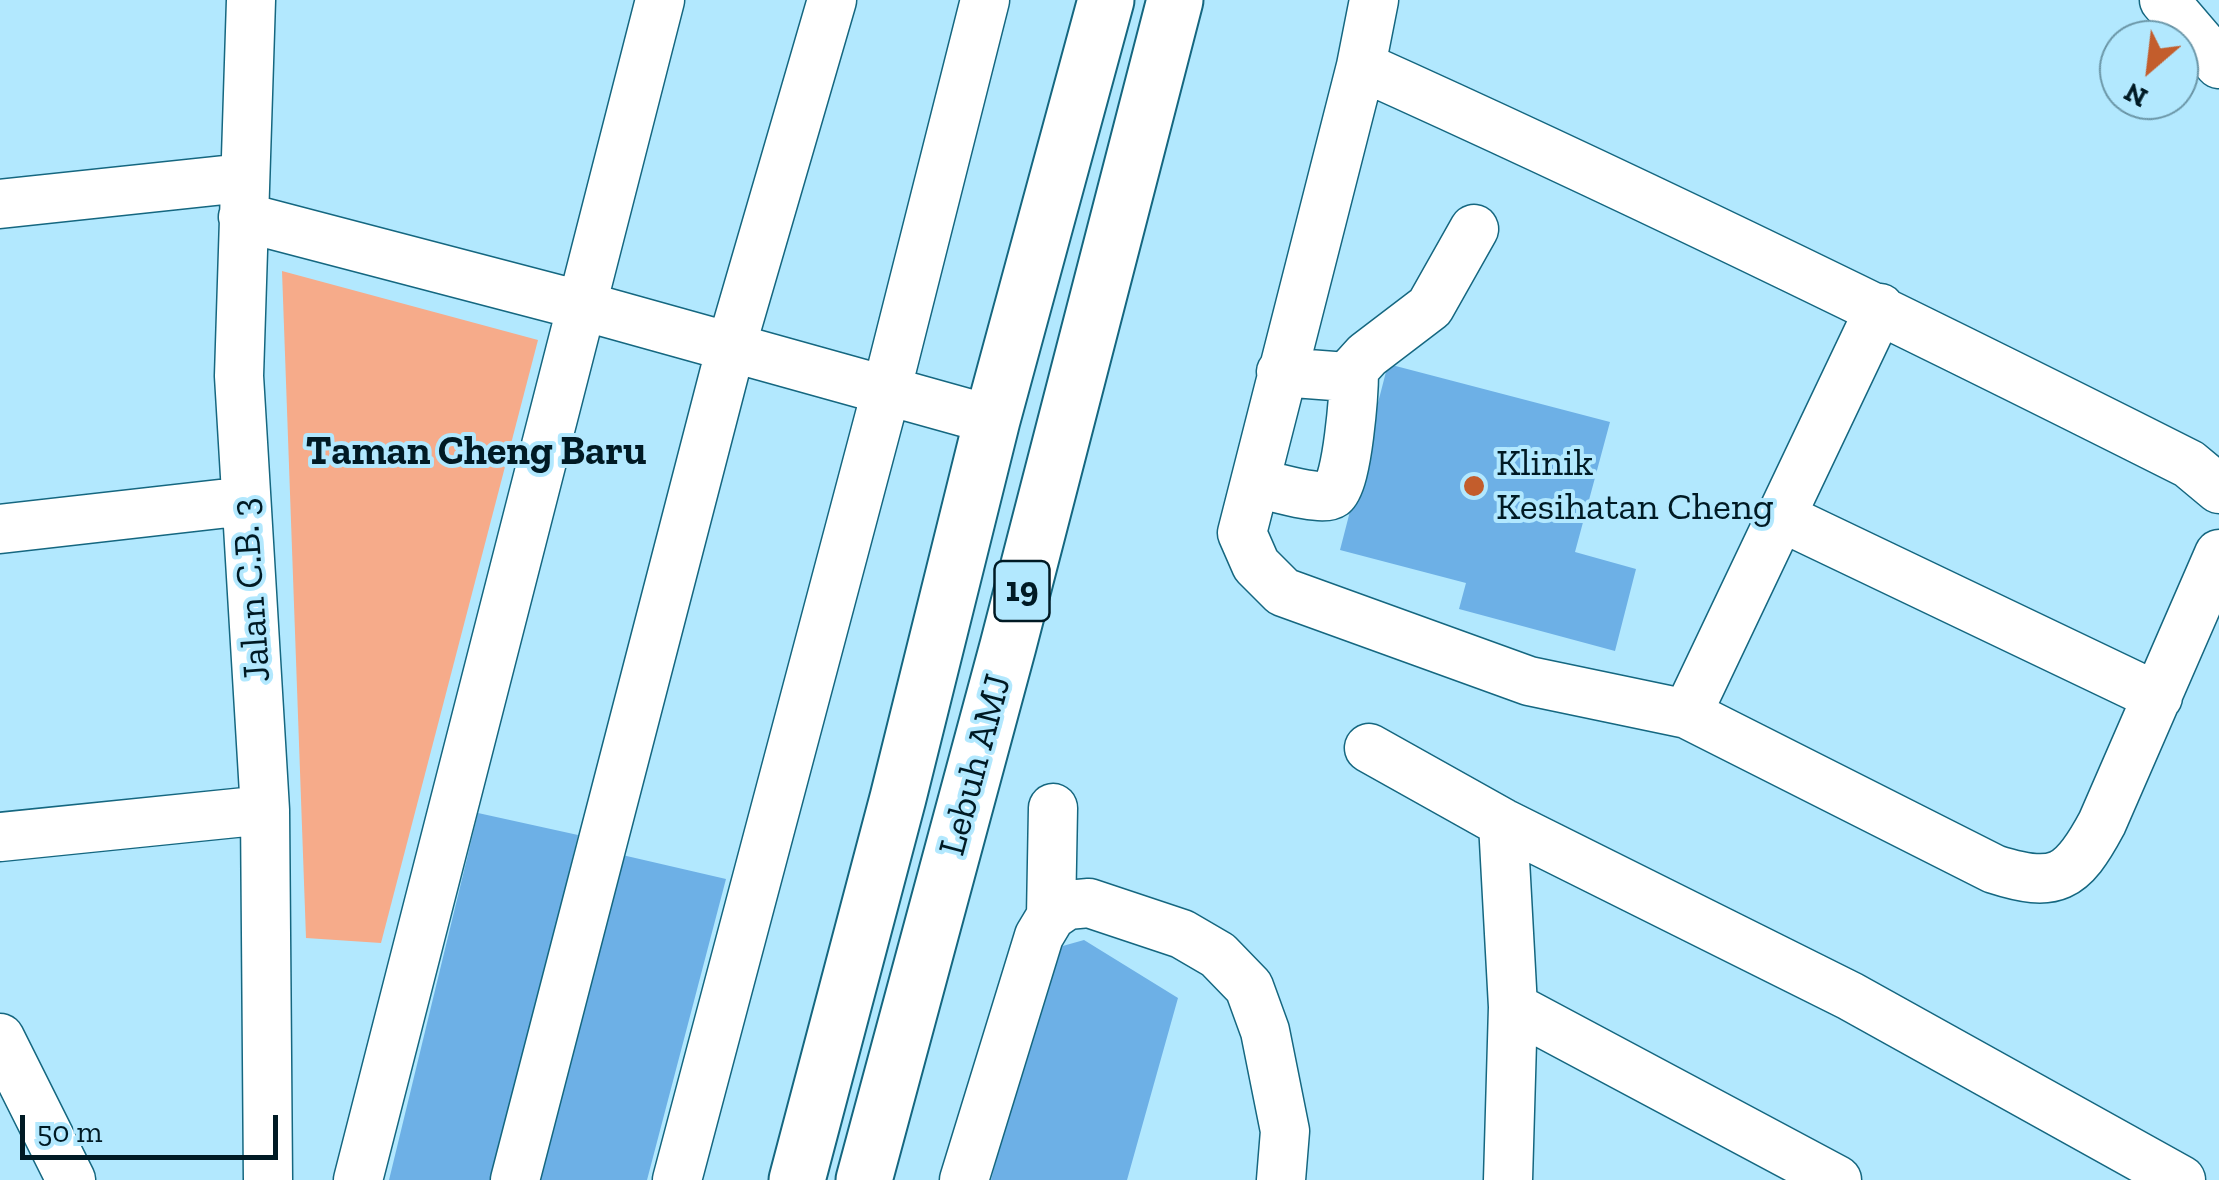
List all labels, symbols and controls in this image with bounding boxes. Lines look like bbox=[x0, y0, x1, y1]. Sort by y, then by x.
north arrow bbox=[2099, 20, 2199, 120]
text: N bbox=[2118, 76, 2153, 115]
district label: Taman Cheng Baru bbox=[306, 429, 646, 477]
place label: Klinik Kesihatan Cheng bbox=[1496, 441, 1774, 530]
marker: Klinik Kesihatan Cheng bbox=[1461, 473, 1487, 499]
street label: Jalan C.B. 3 bbox=[223, 497, 281, 683]
road number: 19 bbox=[994, 561, 1050, 621]
street label: Lebuh AMJ bbox=[930, 669, 1022, 861]
scale bar bbox=[25, 1095, 282, 1157]
text: 50 m bbox=[37, 1114, 102, 1150]

